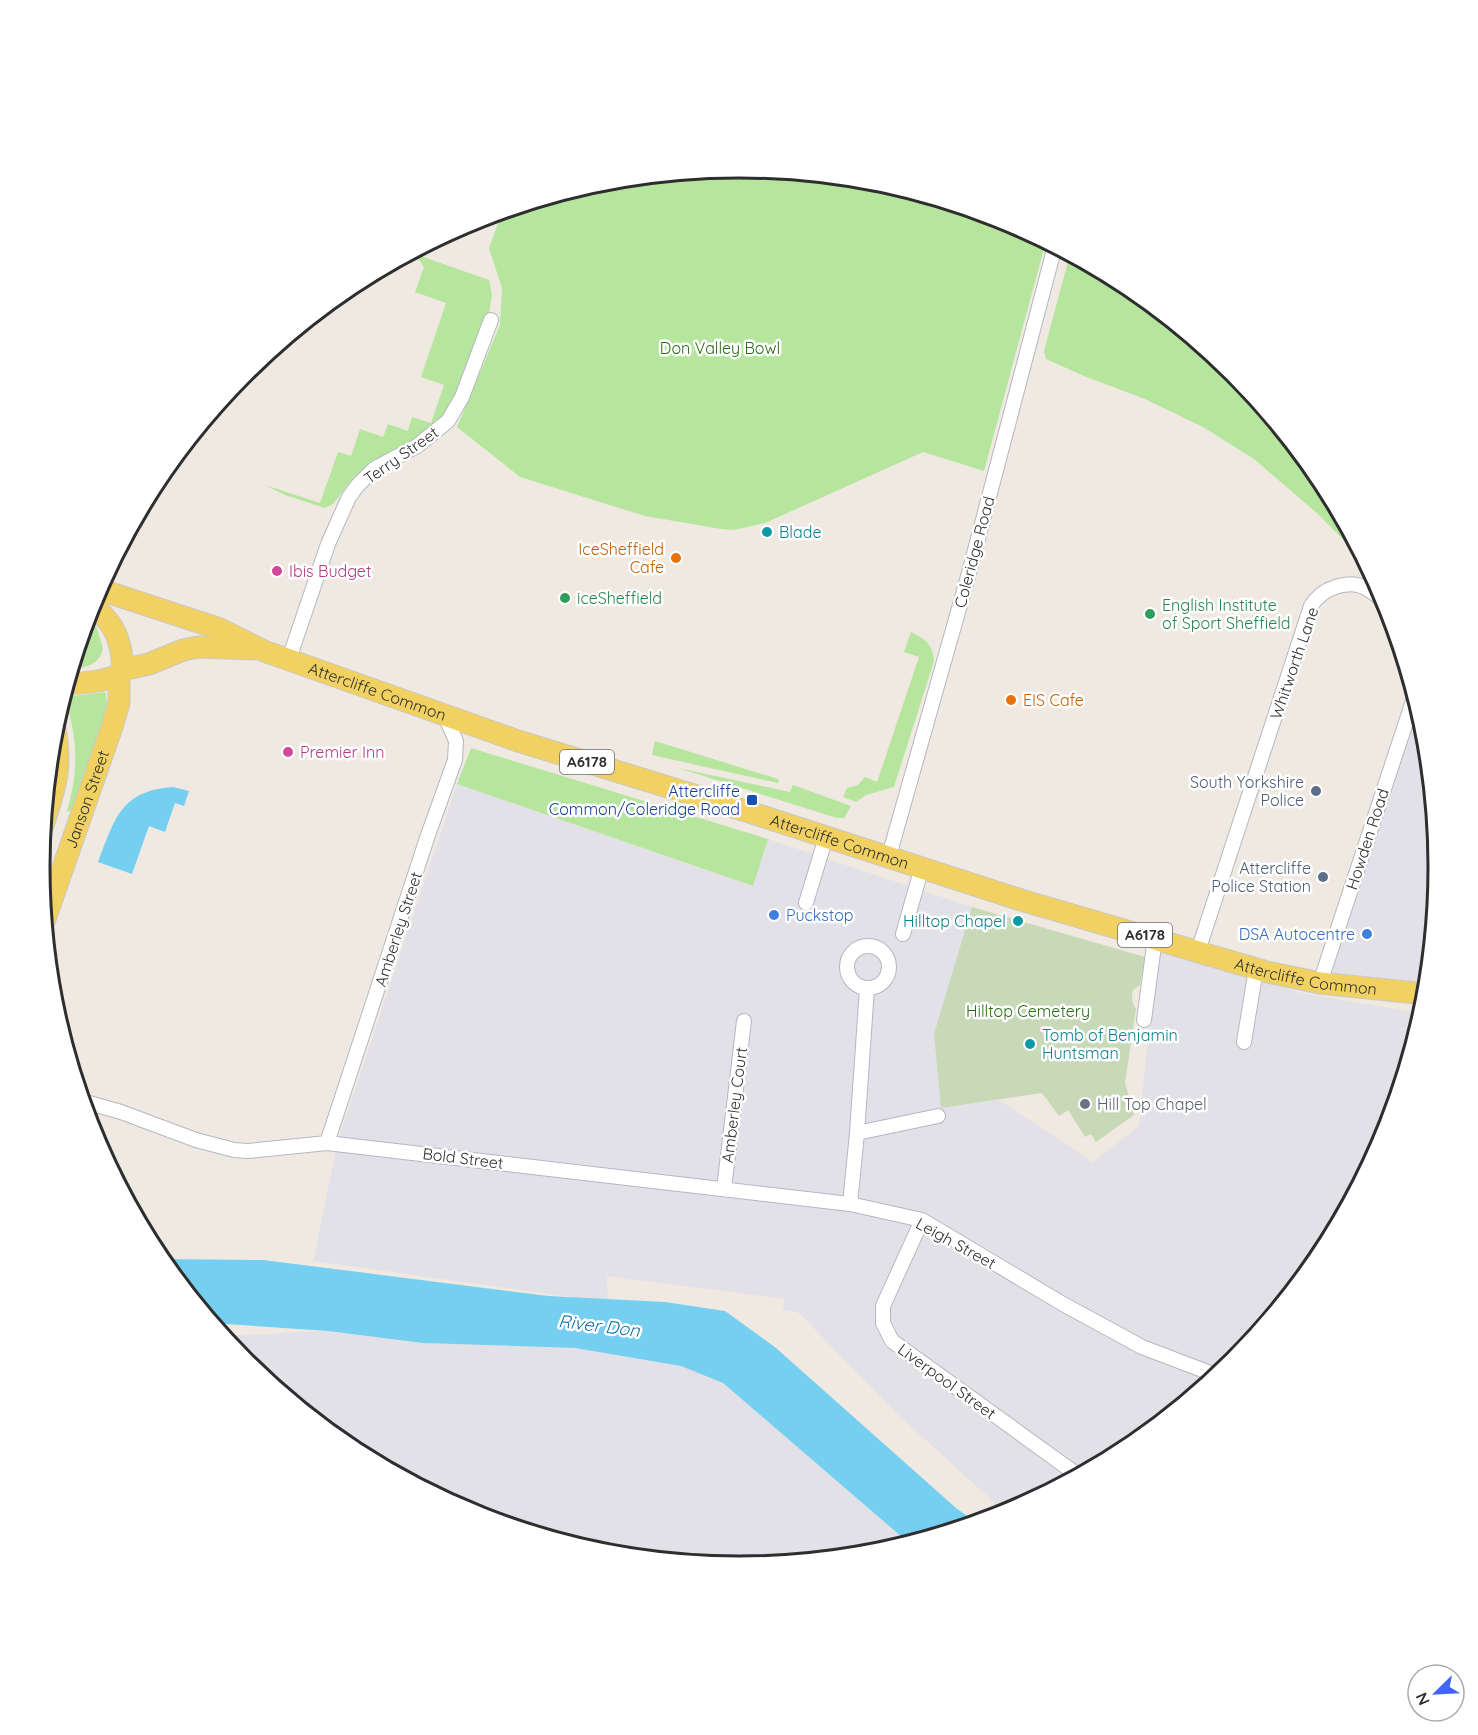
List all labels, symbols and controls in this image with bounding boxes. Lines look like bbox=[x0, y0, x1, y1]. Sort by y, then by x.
park label: Don Valley Bowl bbox=[660, 338, 780, 358]
street label: Terry Street bbox=[360, 422, 442, 488]
street label: Coleridge Road bbox=[949, 494, 999, 610]
place label: Blade bbox=[779, 522, 821, 542]
marker: Blade bbox=[760, 525, 774, 539]
place label: IceSheffield Cafe bbox=[578, 539, 664, 577]
marker: IceSheffield Cafe bbox=[669, 551, 683, 565]
place label: Ibis Budget bbox=[289, 561, 371, 581]
marker: Ibis Budget bbox=[270, 564, 284, 578]
place label: iceSheffield bbox=[577, 588, 662, 608]
marker: iceSheffield bbox=[558, 591, 572, 605]
place label: English Institute of Sport Sheffield bbox=[1162, 595, 1290, 633]
street label: Whitworth Lane bbox=[1265, 604, 1323, 722]
marker: English Institute of Sport Sheffield bbox=[1143, 607, 1157, 621]
street label: Attercliffe Common bbox=[306, 658, 449, 725]
place label: EIS Cafe bbox=[1023, 690, 1084, 710]
marker: EIS Cafe bbox=[1004, 693, 1018, 707]
place label: Premier Inn bbox=[300, 742, 384, 762]
marker: Premier Inn bbox=[281, 745, 295, 759]
street label: Janson Street bbox=[60, 747, 113, 851]
road number: A6178 bbox=[560, 750, 614, 774]
place label: South Yorkshire Police bbox=[1190, 772, 1304, 810]
place label: Attercliffe Common/Coleridge Road bbox=[549, 781, 740, 819]
marker: South Yorkshire Police bbox=[1309, 784, 1323, 798]
street label: Howden Road bbox=[1341, 786, 1393, 892]
marker: Attercliffe Common/Coleridge Road bbox=[745, 793, 759, 807]
street label: Attercliffe Common bbox=[768, 810, 911, 873]
place label: Attercliffe Police Station bbox=[1211, 858, 1311, 896]
street label: Amberley Street bbox=[370, 869, 426, 989]
marker: Attercliffe Police Station bbox=[1316, 870, 1330, 884]
place label: Puckstop bbox=[786, 905, 854, 925]
marker: Puckstop bbox=[767, 908, 781, 922]
place label: Hilltop Chapel bbox=[903, 911, 1006, 931]
marker: Hilltop Chapel bbox=[1011, 914, 1025, 928]
road number: A6178 bbox=[1118, 923, 1172, 947]
place label: DSA Autocentre bbox=[1239, 924, 1355, 944]
marker: DSA Autocentre bbox=[1360, 927, 1374, 941]
street label: Attercliffe Common bbox=[1232, 953, 1378, 999]
park label: Hilltop Cemetery bbox=[966, 1001, 1090, 1021]
place label: Tomb of Benjamin Huntsman bbox=[1042, 1025, 1178, 1063]
marker: Tomb of Benjamin Huntsman bbox=[1023, 1037, 1037, 1051]
street label: Amberley Court bbox=[717, 1046, 751, 1164]
place label: Hill Top Chapel bbox=[1097, 1094, 1207, 1114]
marker: Hill Top Chapel bbox=[1078, 1097, 1092, 1111]
street label: Bold Street bbox=[421, 1143, 505, 1173]
street label: Leigh Street bbox=[913, 1213, 999, 1273]
water label: River Don bbox=[557, 1309, 642, 1342]
street label: Liverpool Street bbox=[894, 1339, 1000, 1423]
north arrow bbox=[1406, 1663, 1466, 1723]
text: N bbox=[1411, 1690, 1434, 1709]

